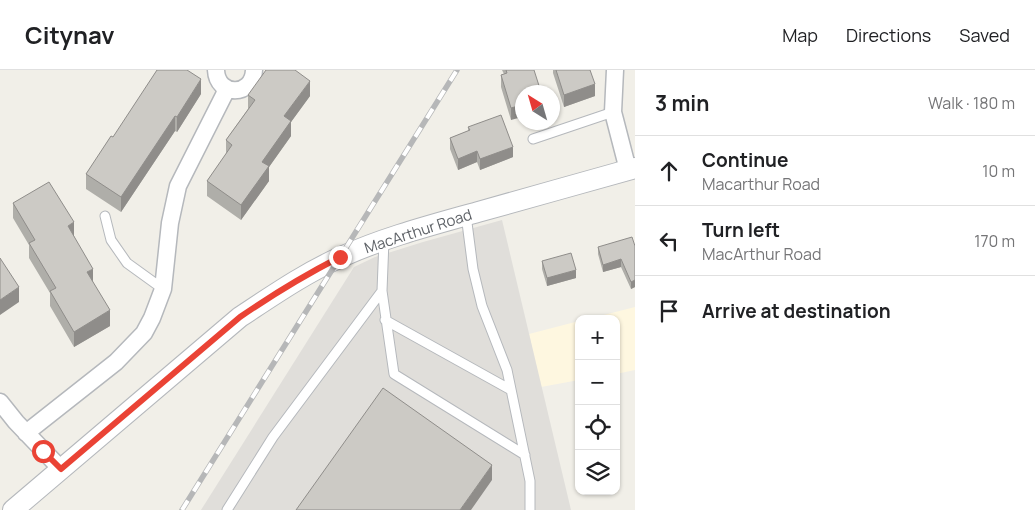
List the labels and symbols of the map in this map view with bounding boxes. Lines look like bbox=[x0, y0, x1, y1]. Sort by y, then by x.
north arrow bbox=[515, 85, 560, 130]
street label: MacArthur Road bbox=[362, 204, 474, 258]
route end bbox=[329, 246, 352, 269]
route start bbox=[32, 440, 55, 463]

